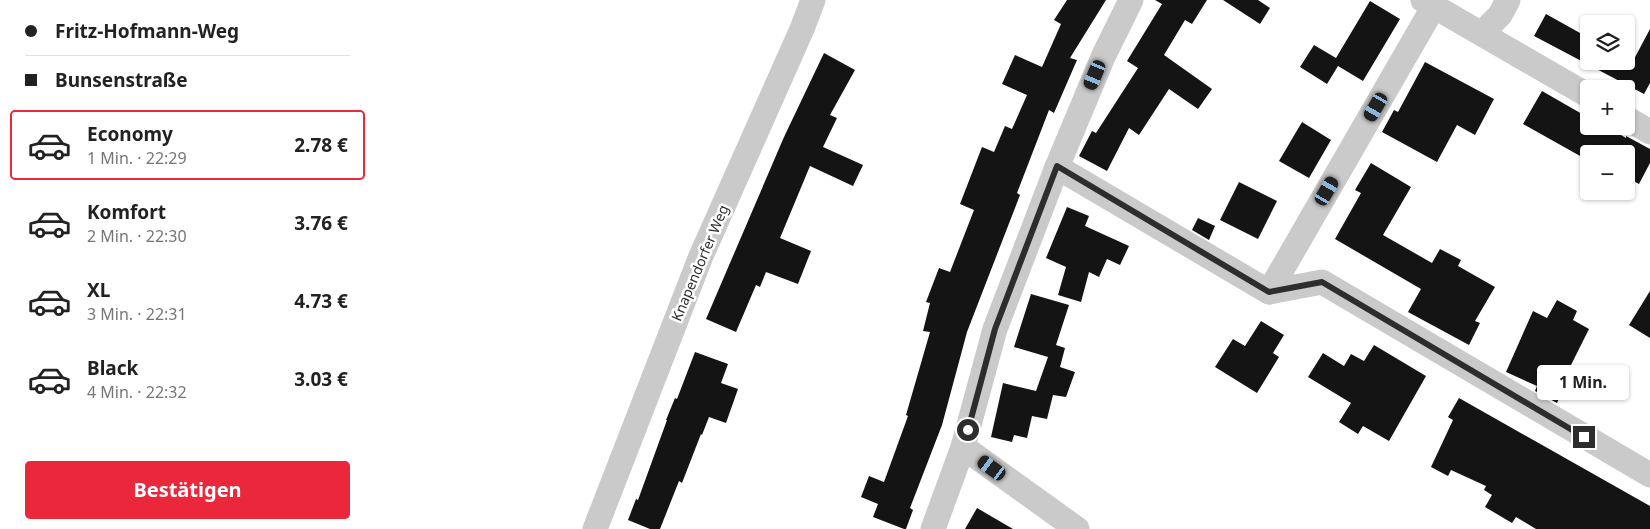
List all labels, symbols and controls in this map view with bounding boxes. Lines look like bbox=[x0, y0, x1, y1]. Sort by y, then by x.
map controls bbox=[1580, 15, 1635, 200]
button: layers bbox=[1580, 15, 1635, 70]
text: Fritz-Hofmann-Weg bbox=[55, 18, 239, 44]
car bbox=[1082, 58, 1107, 92]
text: Bunsenstraße bbox=[55, 67, 188, 93]
button: + bbox=[1580, 80, 1635, 135]
car bbox=[1362, 90, 1389, 124]
text: Economy bbox=[87, 121, 173, 147]
icon: car bbox=[27, 123, 72, 168]
text: 2.78 € bbox=[294, 132, 348, 158]
button: − bbox=[1580, 145, 1635, 200]
text: 1 Min. · 22:29 bbox=[87, 147, 187, 169]
car bbox=[1313, 174, 1340, 208]
text: Komfort bbox=[87, 199, 166, 225]
icon: car bbox=[27, 201, 72, 246]
street label: Knapendorfer Weg bbox=[666, 202, 733, 324]
text: 3.76 € bbox=[294, 210, 348, 236]
text: 2 Min. · 22:30 bbox=[87, 225, 187, 247]
text: XL bbox=[87, 277, 110, 303]
icon: car bbox=[27, 279, 72, 324]
text: 4.73 € bbox=[294, 288, 348, 314]
text: 3 Min. · 22:31 bbox=[87, 303, 187, 325]
text: Black bbox=[87, 355, 138, 381]
icon: car bbox=[27, 357, 72, 402]
callout: 1 Min. bbox=[1538, 364, 1630, 400]
text: 3.03 € bbox=[294, 366, 348, 392]
text: 1 Min. bbox=[1559, 371, 1607, 393]
text: 4 Min. · 22:32 bbox=[87, 381, 187, 403]
route start bbox=[957, 419, 979, 441]
route end bbox=[1573, 426, 1595, 448]
car bbox=[975, 453, 1008, 483]
button: Bestätigen bbox=[25, 461, 350, 519]

